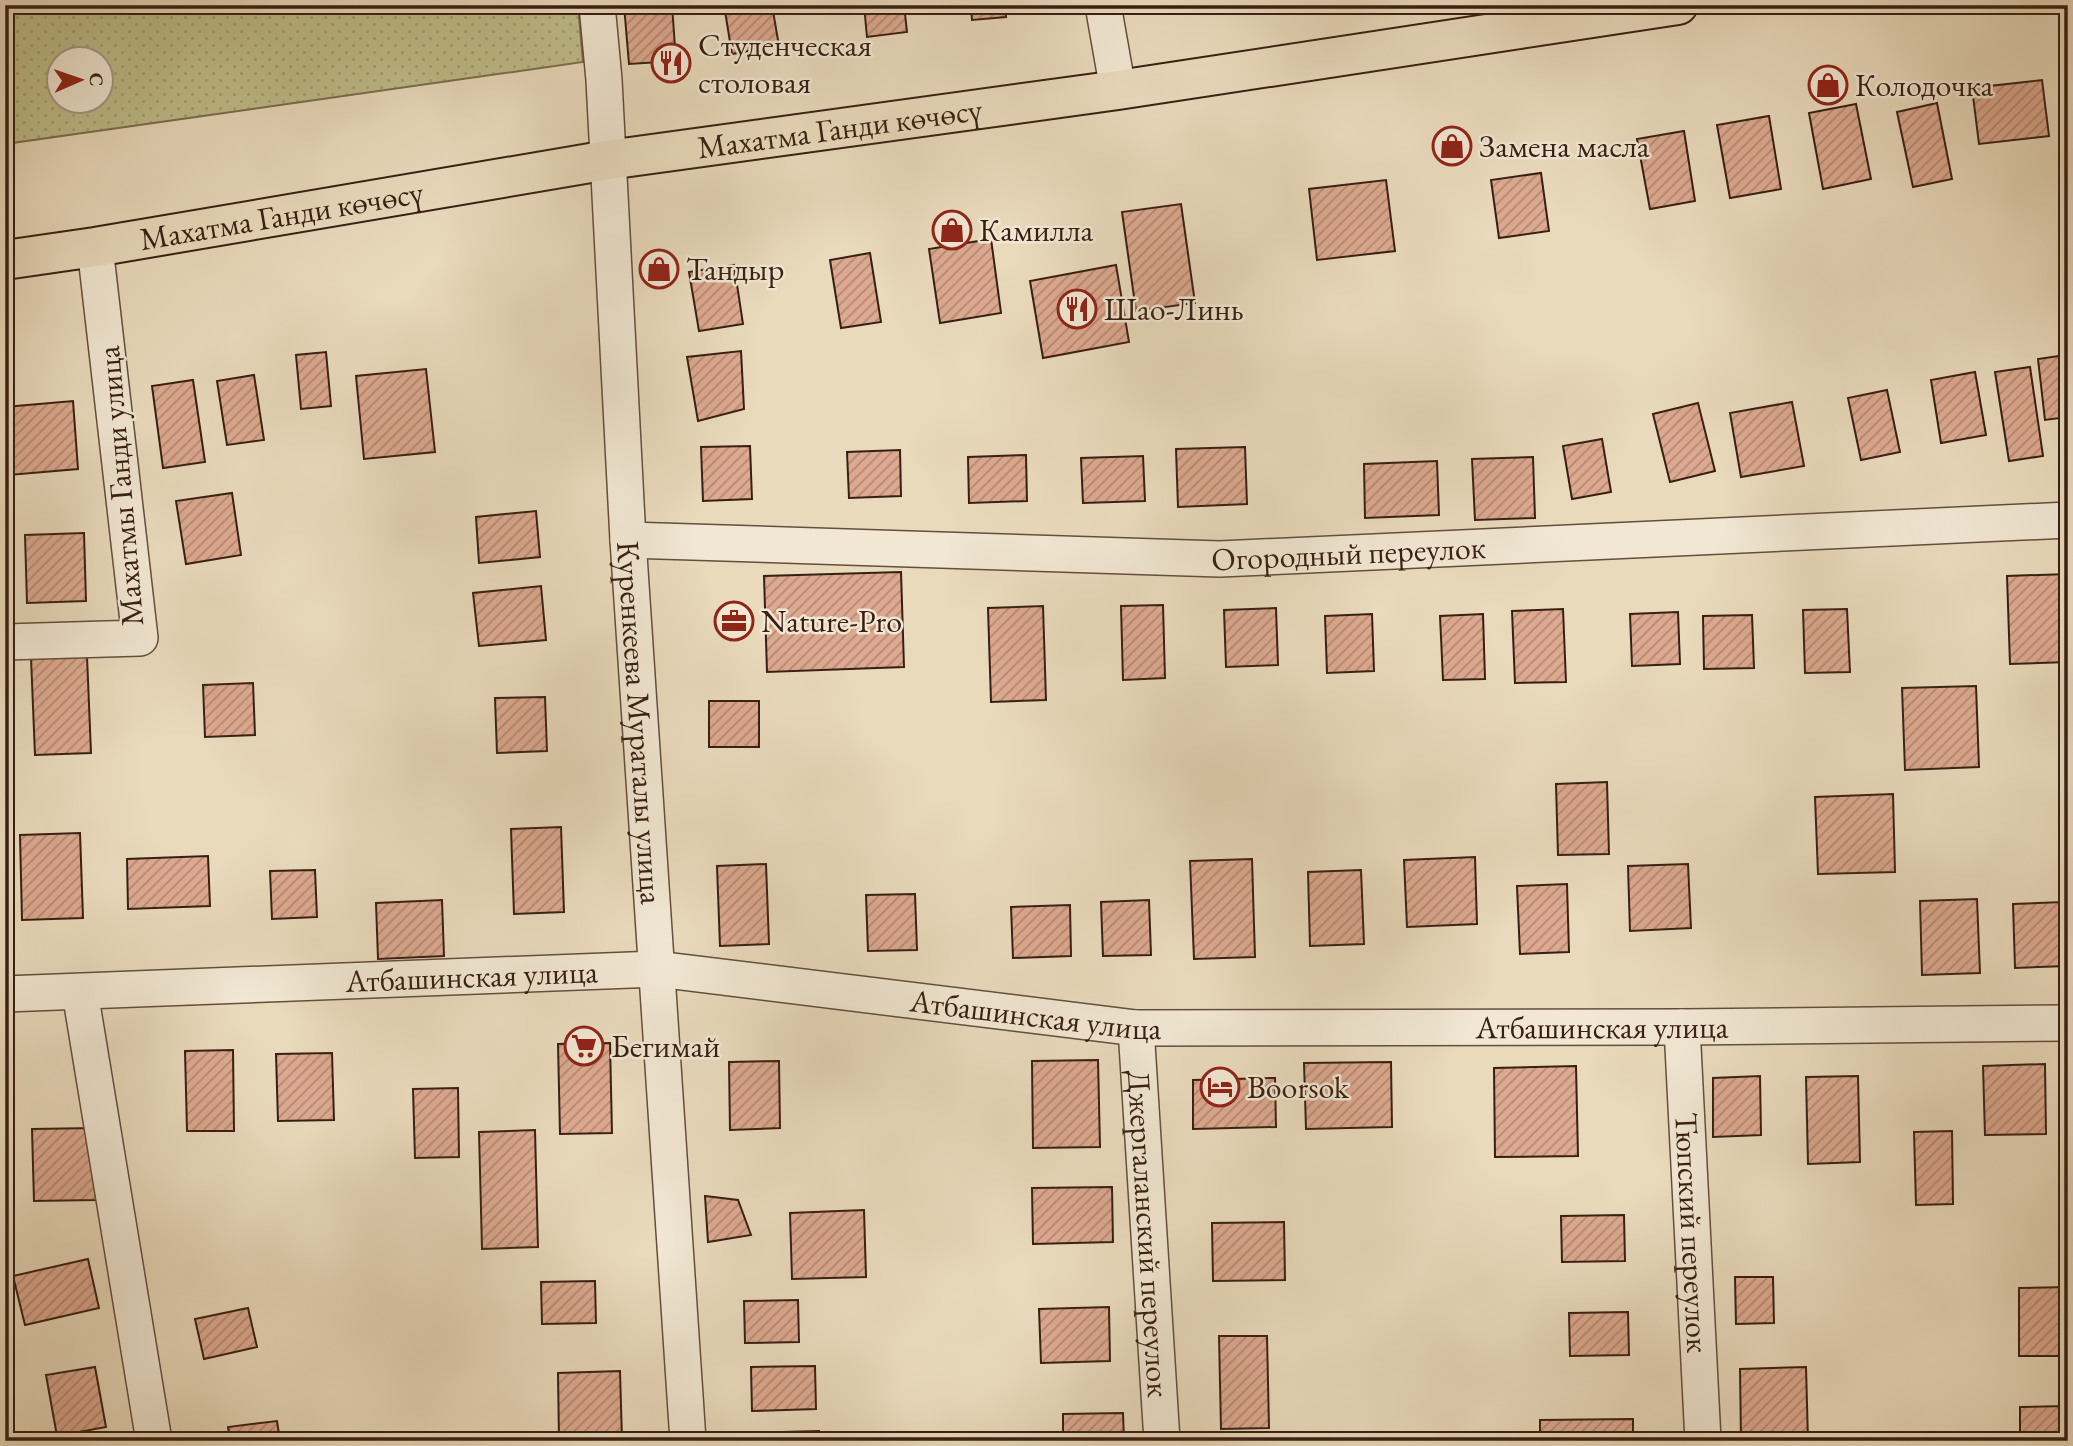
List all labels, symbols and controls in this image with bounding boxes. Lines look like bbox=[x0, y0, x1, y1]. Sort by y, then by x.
place label: Студенческая столовая bbox=[698, 24, 872, 103]
restaurant icon: Студенческая столовая bbox=[650, 42, 692, 84]
north arrow bbox=[46, 46, 116, 116]
shop icon: Колодочка bbox=[1807, 64, 1849, 106]
place label: Колодочка bbox=[1855, 64, 1994, 106]
text: С bbox=[84, 72, 109, 87]
street label: Махатма Ганди көчөсү bbox=[695, 88, 985, 169]
shop icon: Замена масла bbox=[1431, 125, 1473, 167]
place label: Замена масла bbox=[1479, 125, 1650, 167]
street label: Махатма Ганди көчөсү bbox=[136, 171, 427, 260]
shop icon: Камилла bbox=[931, 209, 973, 251]
place label: Камилла bbox=[979, 209, 1094, 251]
shop icon: Тандыр bbox=[638, 248, 680, 290]
place label: Тандыр bbox=[686, 248, 784, 290]
restaurant icon: Шао-Линь bbox=[1056, 288, 1098, 330]
place label: Шао-Линь bbox=[1104, 288, 1244, 330]
street label: Махатмы Ганди улица bbox=[87, 344, 153, 628]
street label: Огородный переулок bbox=[1210, 526, 1487, 580]
street label: Куренкеева Мураталы улица bbox=[607, 540, 673, 906]
office icon: Nature-Pro bbox=[713, 600, 755, 642]
place label: Nature-Pro bbox=[761, 600, 902, 642]
street label: Атбашинская улица bbox=[344, 950, 599, 1002]
street label: Атбашинская улица bbox=[907, 979, 1162, 1049]
street label: Атбашинская улица bbox=[1474, 1006, 1729, 1048]
supermarket icon: Бегимай bbox=[563, 1025, 605, 1067]
place label: Бегимай bbox=[611, 1025, 720, 1067]
hotel icon: Boorsok bbox=[1199, 1066, 1241, 1108]
place label: Boorsok bbox=[1247, 1066, 1350, 1108]
street label: Джергаланский переулок bbox=[1118, 1069, 1180, 1399]
street label: Тюпский переулок bbox=[1665, 1111, 1720, 1354]

